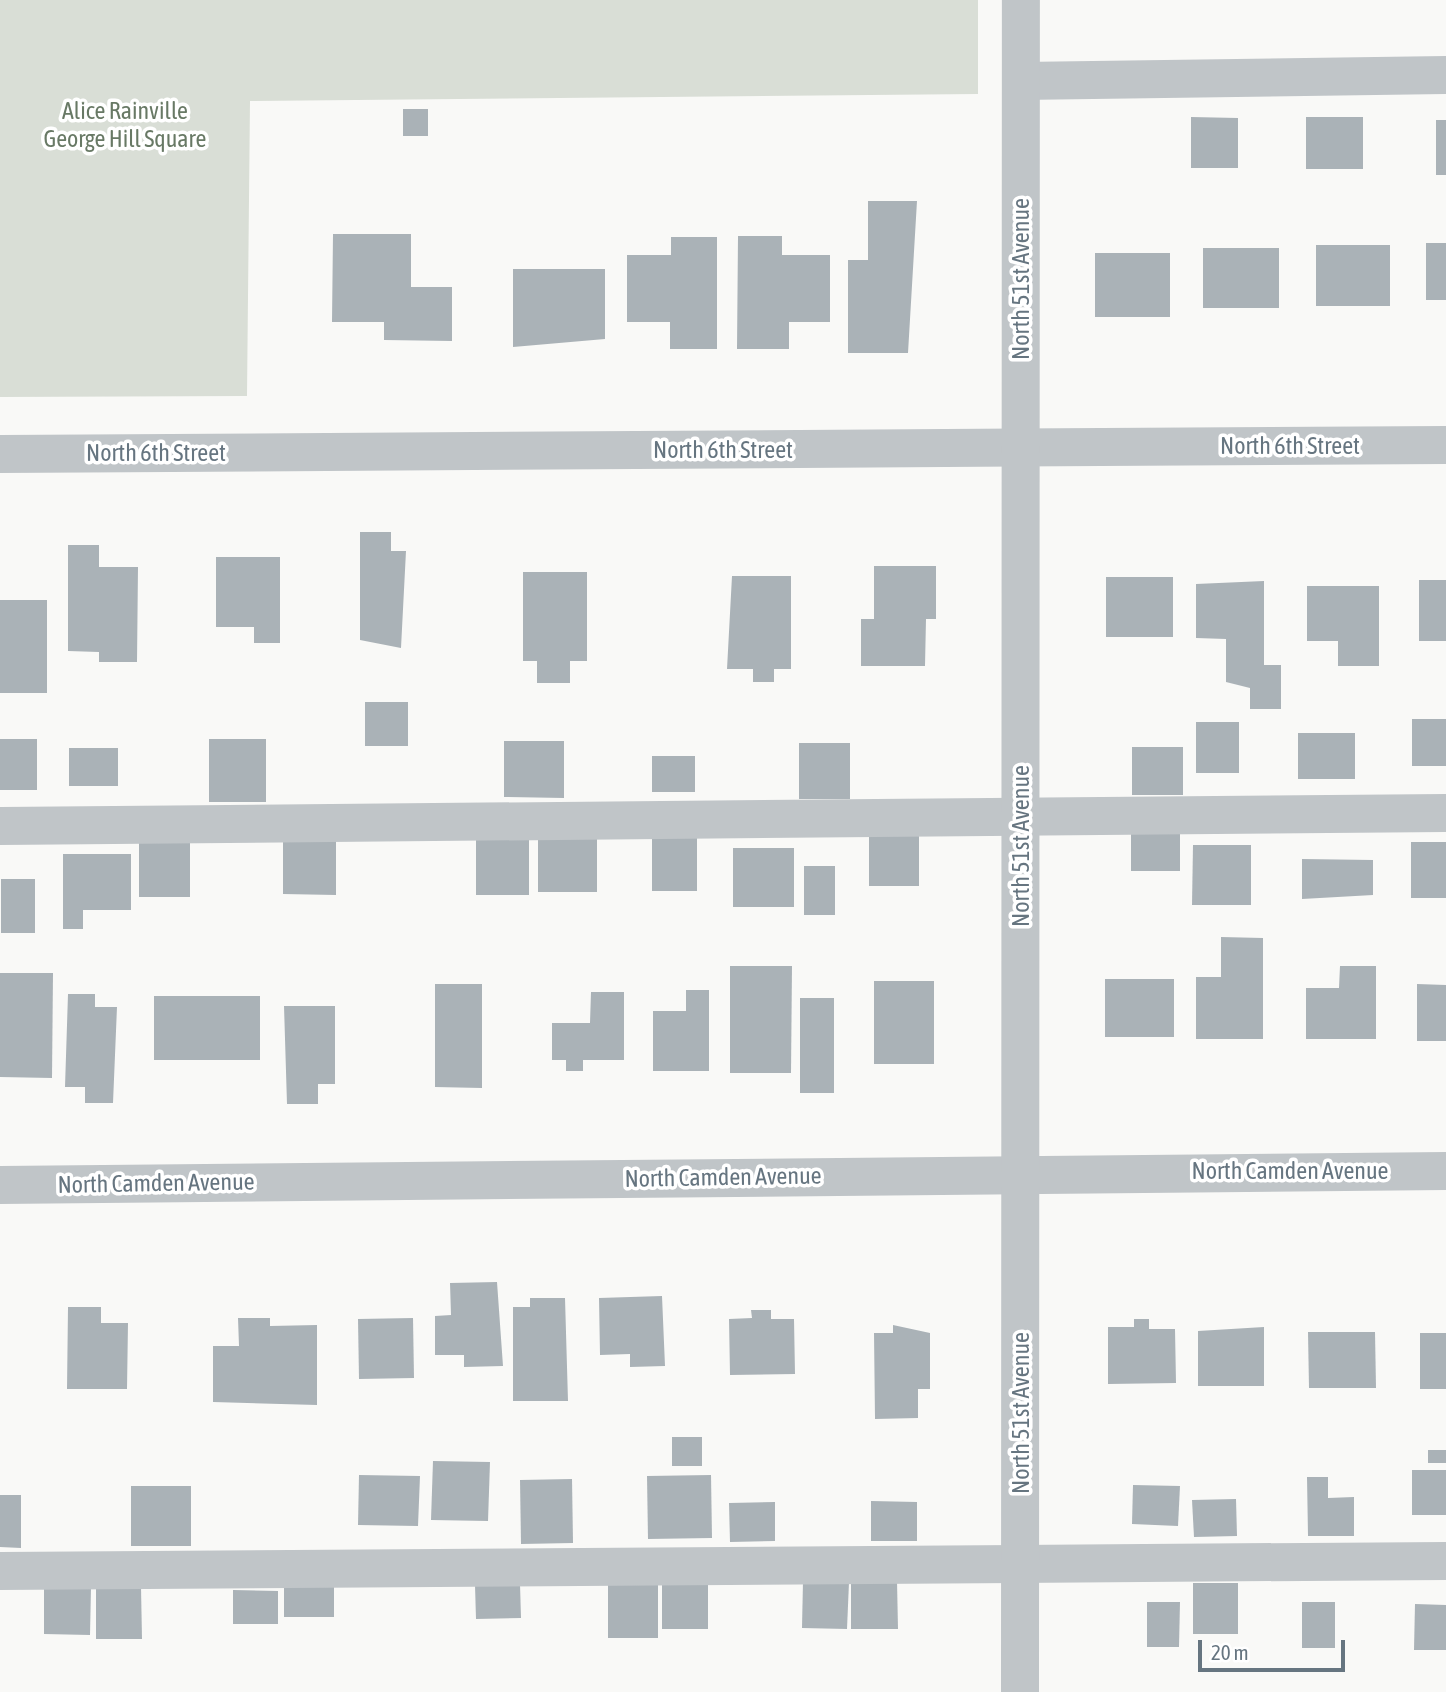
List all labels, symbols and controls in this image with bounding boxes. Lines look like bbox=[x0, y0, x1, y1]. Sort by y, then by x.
park label: Alice Rainville George Hill Square bbox=[44, 97, 206, 153]
street label: North 51st Avenue bbox=[1007, 198, 1035, 360]
street label: North 6th Street bbox=[1220, 432, 1360, 460]
street label: North 6th Street bbox=[653, 436, 793, 464]
street label: North 6th Street bbox=[86, 439, 226, 467]
street label: North 51st Avenue bbox=[1007, 765, 1035, 927]
street label: North Camden Avenue bbox=[1192, 1157, 1388, 1185]
street label: North Camden Avenue bbox=[624, 1161, 822, 1193]
street label: North Camden Avenue bbox=[57, 1167, 255, 1199]
street label: North 51st Avenue bbox=[1007, 1332, 1035, 1494]
scale bar bbox=[1201, 1626, 1348, 1670]
text: 20 m bbox=[1211, 1640, 1249, 1664]

